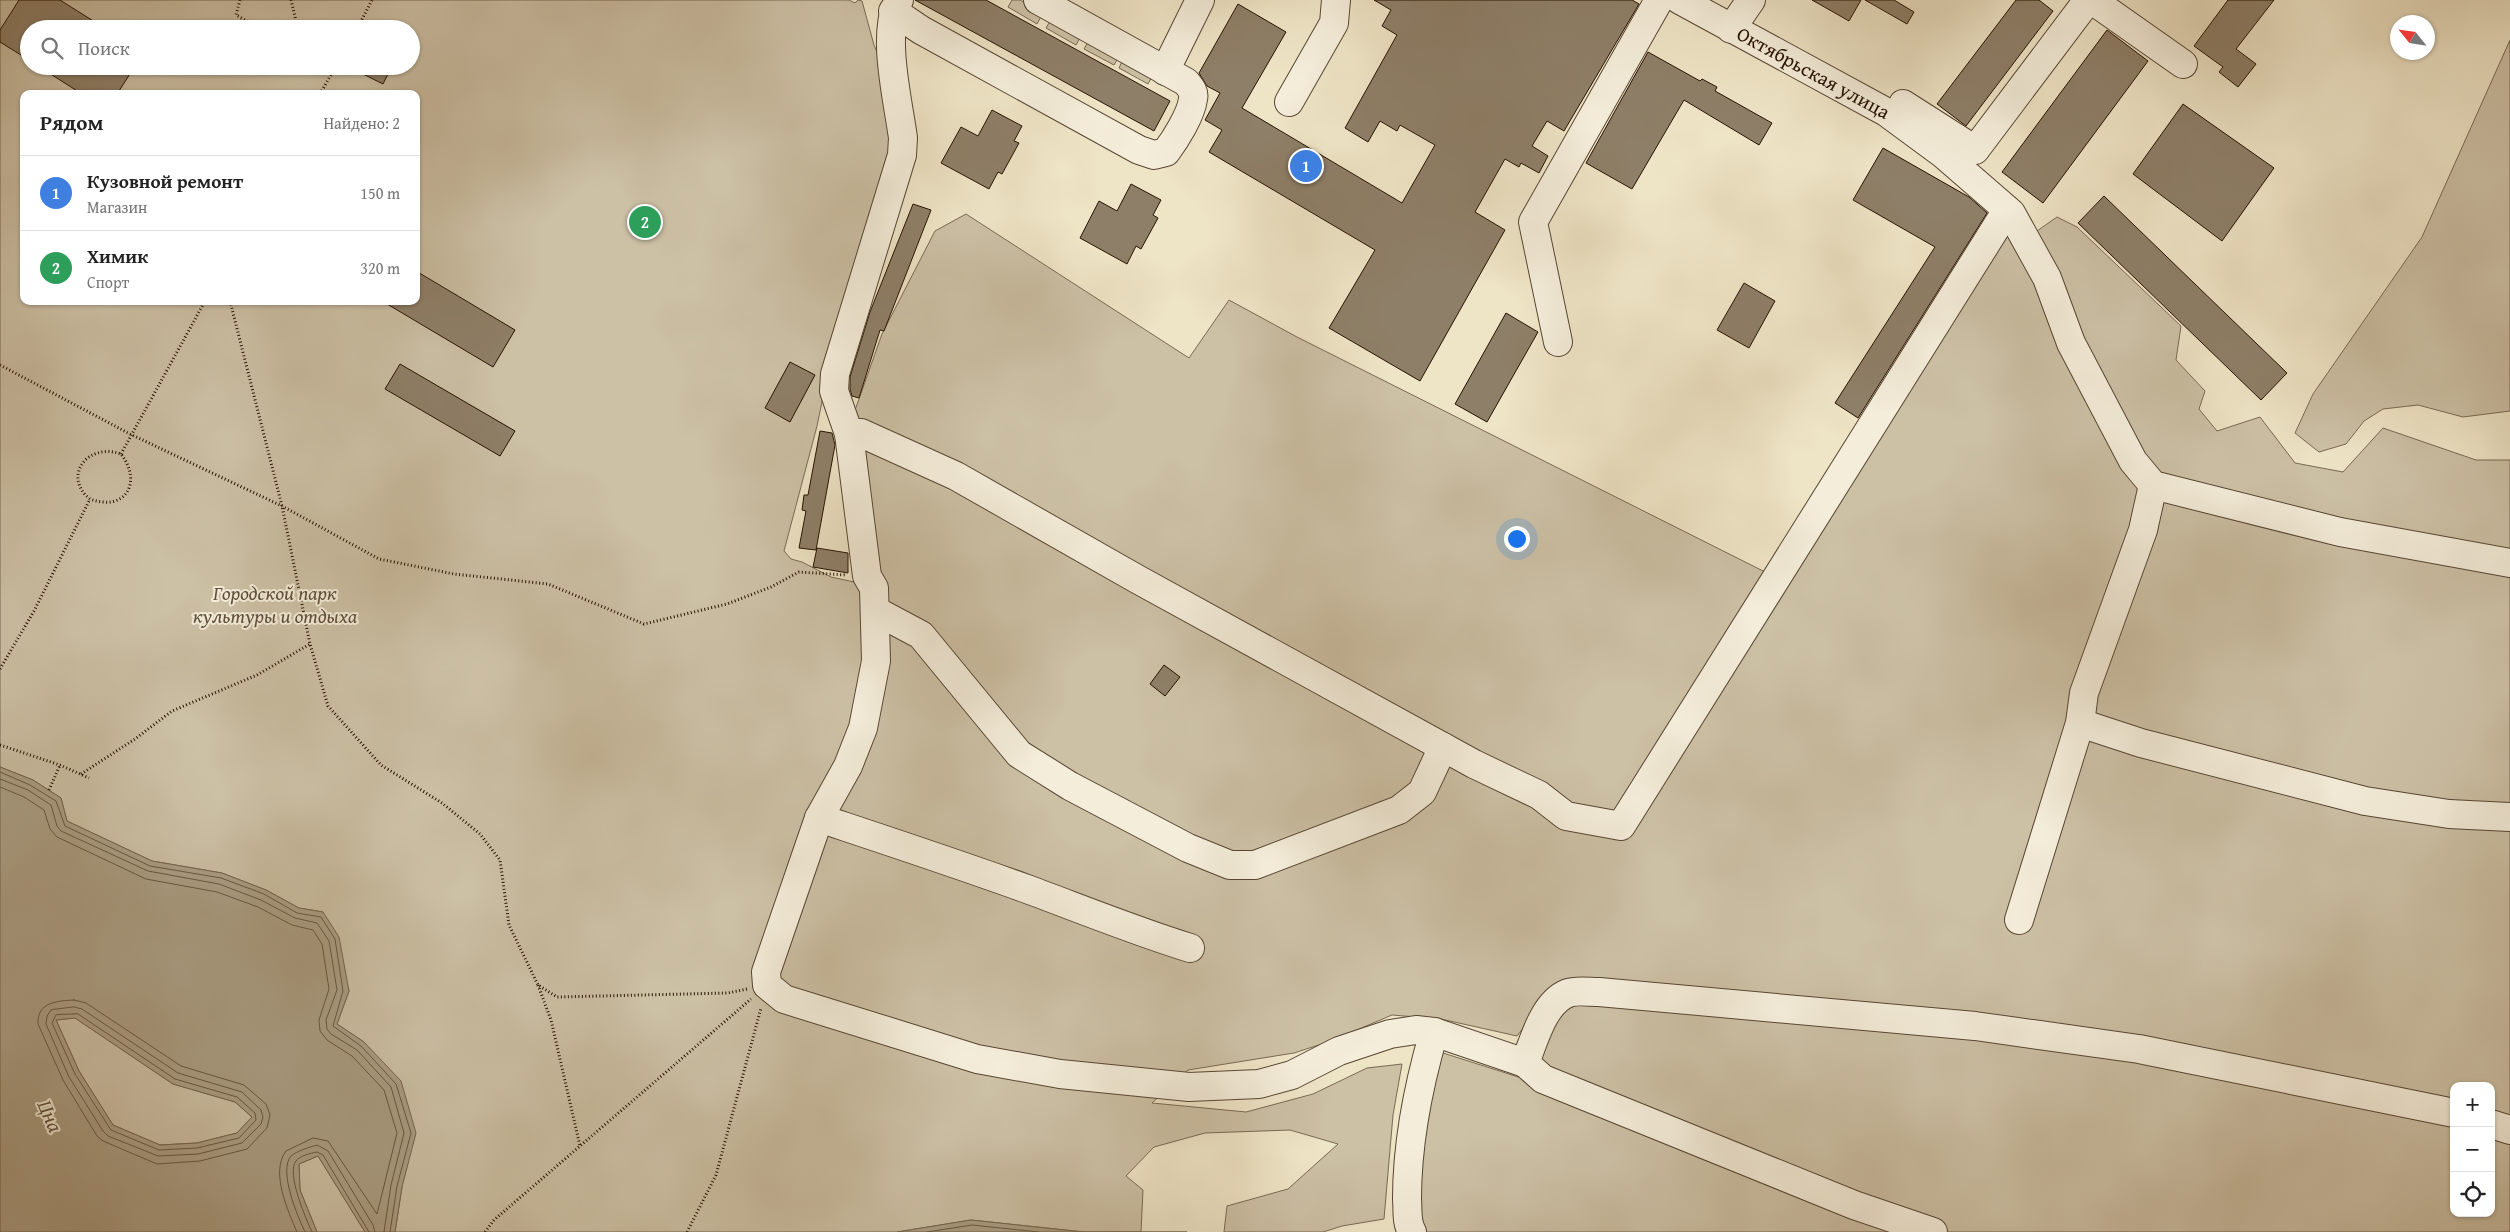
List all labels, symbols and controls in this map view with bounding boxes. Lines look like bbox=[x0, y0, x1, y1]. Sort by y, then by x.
north arrow bbox=[2390, 15, 2435, 60]
street label: Октябрьская улица bbox=[1732, 19, 1896, 126]
search box bbox=[20, 20, 420, 75]
icon: search bbox=[38, 34, 66, 62]
text: Поиск bbox=[78, 34, 130, 62]
text: Рядом bbox=[40, 107, 103, 138]
text: Найдено: 2 bbox=[323, 111, 400, 135]
pin: 1 bbox=[1290, 147, 1322, 185]
text: Кузовной ремонт bbox=[87, 167, 243, 195]
text: 1 bbox=[52, 181, 60, 205]
text: 150 m bbox=[360, 181, 400, 205]
text: Магазин bbox=[87, 195, 147, 219]
pin: 2 bbox=[629, 203, 661, 241]
text: Химик bbox=[87, 242, 148, 270]
text: 2 bbox=[52, 256, 60, 280]
text: 320 m bbox=[360, 256, 400, 280]
text: Спорт bbox=[87, 270, 129, 294]
your location bbox=[1504, 526, 1530, 552]
park label: Городской парк культуры и отдыха bbox=[193, 578, 358, 630]
map controls bbox=[2450, 1082, 2495, 1217]
button: + bbox=[2450, 1082, 2495, 1127]
water label: Цна bbox=[30, 1095, 71, 1137]
button: − bbox=[2450, 1127, 2495, 1172]
button: locate bbox=[2450, 1172, 2495, 1217]

